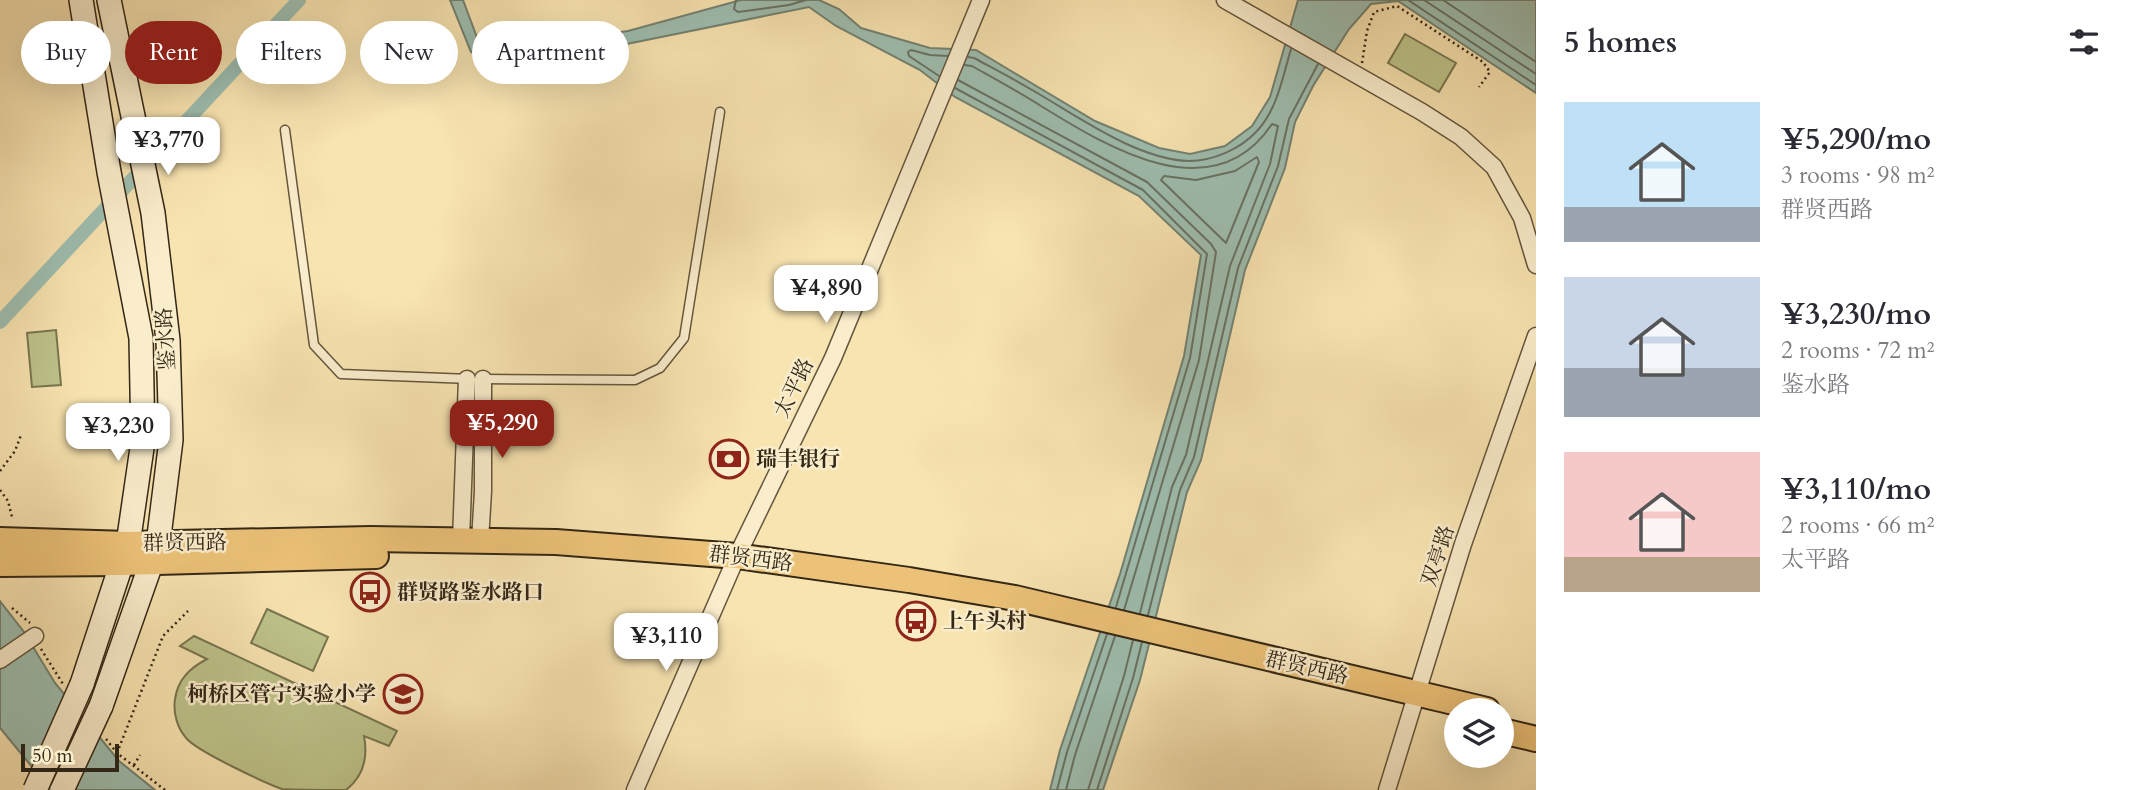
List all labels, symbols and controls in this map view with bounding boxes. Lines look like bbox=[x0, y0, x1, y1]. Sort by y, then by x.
chip: Buy bbox=[21, 21, 111, 84]
chip: Rent bbox=[125, 21, 222, 84]
chip: Filters bbox=[236, 21, 346, 84]
chip: New bbox=[360, 21, 458, 84]
chip: Apartment bbox=[472, 21, 629, 84]
text: 5 homes bbox=[1564, 22, 1677, 63]
icon: filters bbox=[2065, 23, 2103, 61]
pin: ¥3,770 bbox=[111, 118, 225, 177]
text: ¥5,290/mo bbox=[1781, 119, 1931, 160]
text: ¥3,770 bbox=[132, 124, 204, 155]
icon: home bbox=[1620, 130, 1704, 214]
text: 3 rooms · 98 m² bbox=[1781, 160, 1934, 191]
text: 群贤西路 bbox=[1781, 194, 1873, 225]
pin: ¥4,890 bbox=[769, 266, 883, 325]
text: ¥4,890 bbox=[790, 272, 862, 303]
text: ¥3,230/mo bbox=[1781, 294, 1931, 335]
icon: home bbox=[1620, 305, 1704, 389]
street label: 鉴水路 bbox=[149, 307, 183, 371]
text: 2 rooms · 72 m² bbox=[1781, 335, 1934, 366]
street label: 太平路 bbox=[767, 353, 821, 423]
text: 鉴水路 bbox=[1781, 369, 1850, 400]
pin: ¥5,290 bbox=[445, 400, 559, 460]
pin: ¥3,230 bbox=[61, 404, 175, 463]
text: ¥5,290 bbox=[466, 407, 538, 438]
text: ¥3,230 bbox=[82, 410, 154, 441]
bank icon: 瑞丰银行 bbox=[708, 438, 750, 480]
place label: 瑞丰银行 bbox=[756, 445, 840, 474]
text: ¥3,110/mo bbox=[1781, 469, 1931, 510]
icon: home bbox=[1620, 480, 1704, 564]
text: 2 rooms · 66 m² bbox=[1781, 510, 1934, 541]
street label: 双亭路 bbox=[1414, 522, 1462, 590]
street label: 群贤西路 bbox=[143, 528, 227, 558]
street label: 群贤西路 bbox=[708, 539, 794, 579]
text: 太平路 bbox=[1781, 544, 1850, 575]
bus stop icon: 群贤路鉴水路口 bbox=[349, 571, 391, 613]
place label: 群贤路鉴水路口 bbox=[397, 578, 544, 607]
bus stop icon: 上午头村 bbox=[895, 600, 937, 642]
place label: 上午头村 bbox=[943, 607, 1027, 636]
pin: ¥3,110 bbox=[609, 614, 723, 673]
text: ¥3,110 bbox=[630, 620, 702, 651]
street label: 群贤西路 bbox=[1263, 644, 1351, 692]
school or university icon: 柯桥区管宁实验小学 bbox=[382, 673, 424, 715]
place label: 柯桥区管宁实验小学 bbox=[187, 680, 376, 709]
map controls bbox=[1444, 698, 1514, 768]
button: layers bbox=[1444, 698, 1514, 768]
scale bar bbox=[21, 741, 119, 773]
text: 50 m bbox=[32, 743, 73, 769]

